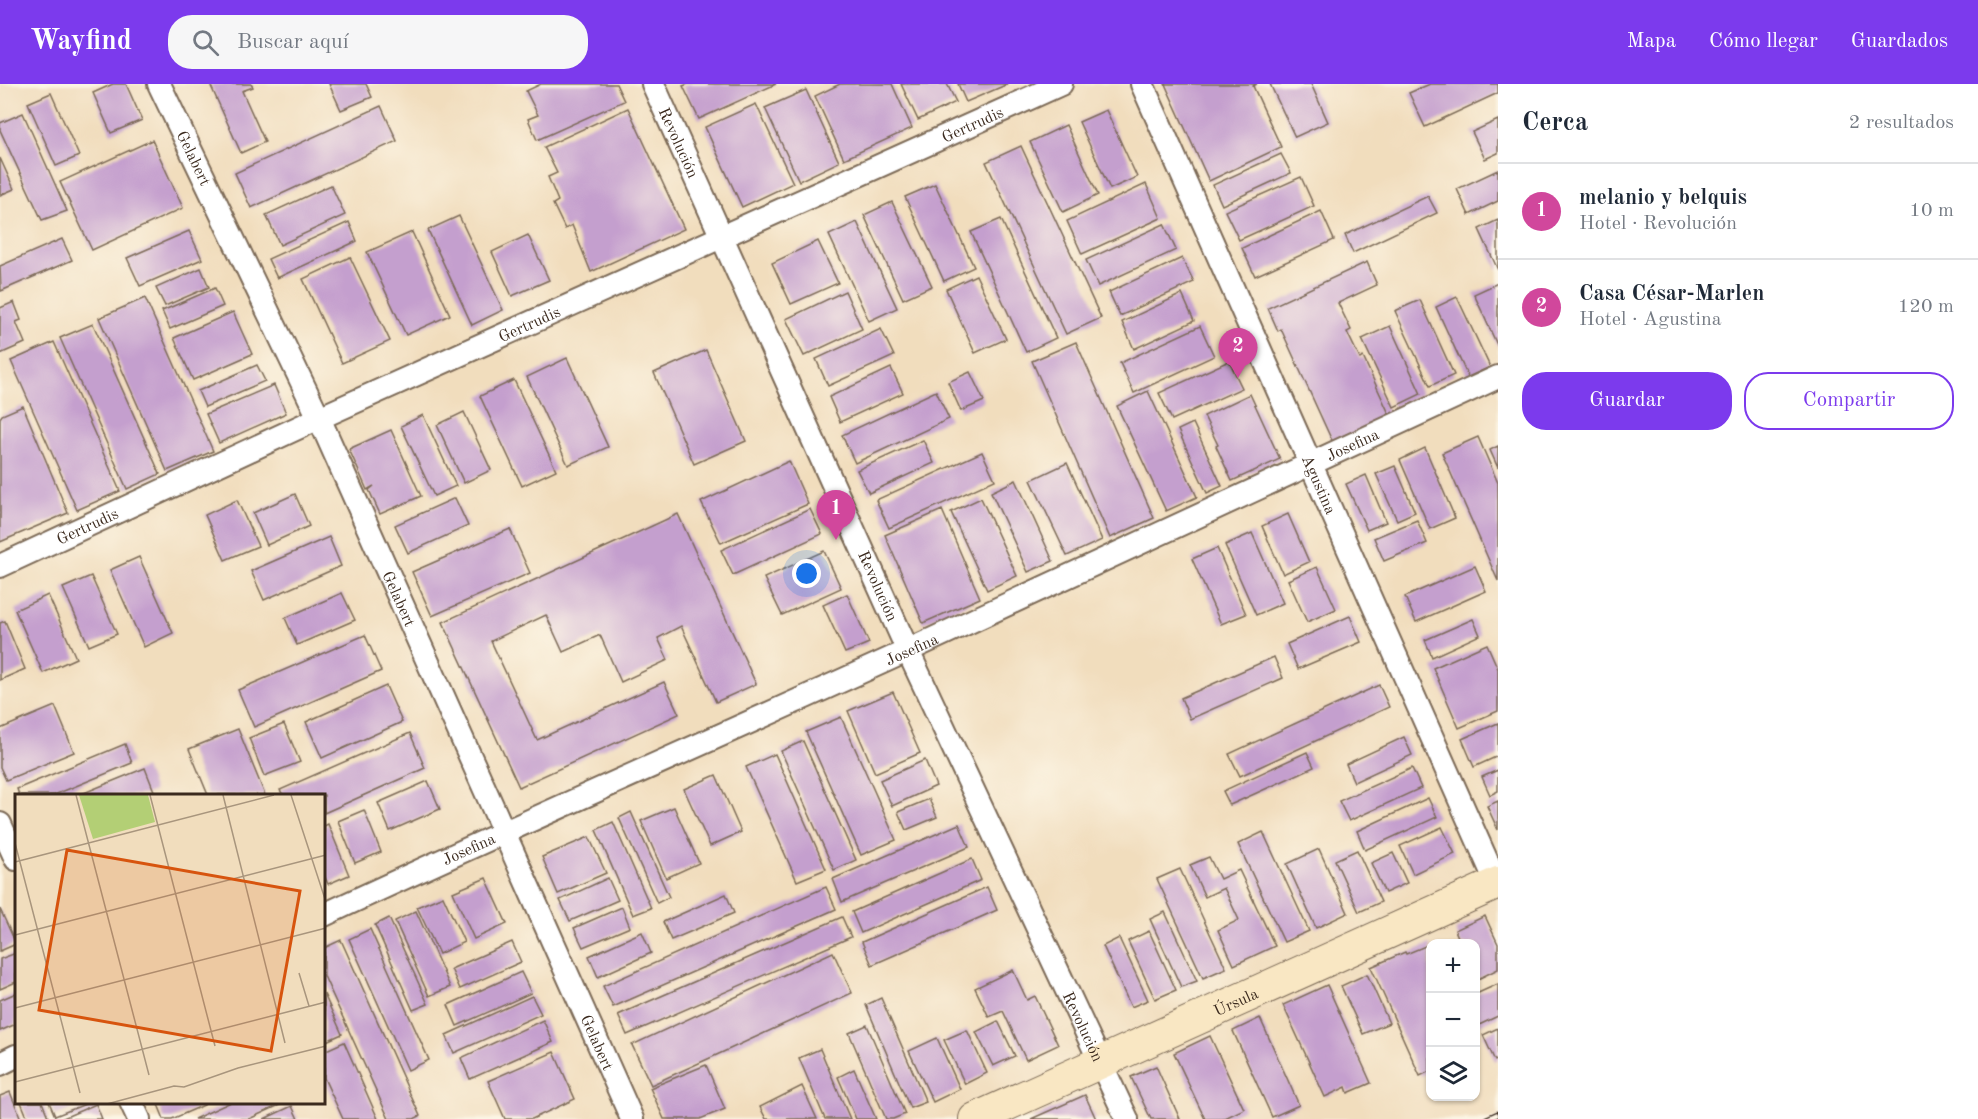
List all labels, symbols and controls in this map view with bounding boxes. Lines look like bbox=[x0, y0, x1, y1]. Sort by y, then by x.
search box bbox=[168, 15, 588, 69]
icon: search bbox=[189, 26, 222, 59]
text: Wayfind bbox=[30, 28, 132, 56]
text: Buscar aquí bbox=[237, 31, 349, 53]
text: Mapa bbox=[1627, 31, 1676, 52]
text: Cómo llegar bbox=[1709, 31, 1818, 52]
text: Guardados bbox=[1851, 31, 1948, 52]
street label: Gertrudis bbox=[940, 105, 1006, 147]
street label: Revolución bbox=[655, 106, 700, 181]
text: Cerca bbox=[1522, 110, 1588, 136]
text: 2 resultados bbox=[1849, 113, 1954, 133]
street label: Gelabert bbox=[173, 129, 213, 189]
text: melanio y belquis bbox=[1579, 187, 1747, 209]
text: 1 bbox=[1536, 201, 1547, 221]
text: 10 m bbox=[1909, 201, 1954, 221]
text: Hotel · Revolución bbox=[1579, 214, 1737, 234]
text: Casa César-Marlen bbox=[1579, 283, 1764, 305]
text: 2 bbox=[1536, 297, 1547, 317]
text: 120 m bbox=[1898, 297, 1954, 317]
street label: Gertrudis bbox=[497, 304, 563, 346]
text: Hotel · Agustina bbox=[1579, 310, 1722, 330]
pin: 2 bbox=[1218, 328, 1258, 378]
button: Guardar bbox=[1522, 372, 1732, 430]
button: Compartir bbox=[1744, 372, 1954, 430]
street label: Josefina bbox=[1324, 427, 1382, 465]
street label: Agustina bbox=[1298, 453, 1338, 517]
pin: 1 bbox=[816, 490, 856, 540]
street label: Gertrudis bbox=[55, 506, 121, 549]
street label: Revolución bbox=[854, 549, 900, 624]
your location bbox=[792, 559, 821, 588]
street label: Gelabert bbox=[378, 569, 417, 630]
street label: Josefina bbox=[884, 632, 941, 670]
inset map bbox=[15, 794, 326, 1104]
street label: Josefina bbox=[440, 831, 498, 869]
map controls bbox=[1426, 939, 1480, 1101]
button: + bbox=[1426, 939, 1480, 993]
street label: Úrsula bbox=[1210, 986, 1261, 1020]
street label: Revolución bbox=[1059, 990, 1105, 1065]
button: − bbox=[1426, 993, 1480, 1047]
street label: Gelabert bbox=[577, 1013, 615, 1074]
button: layers bbox=[1426, 1047, 1480, 1101]

